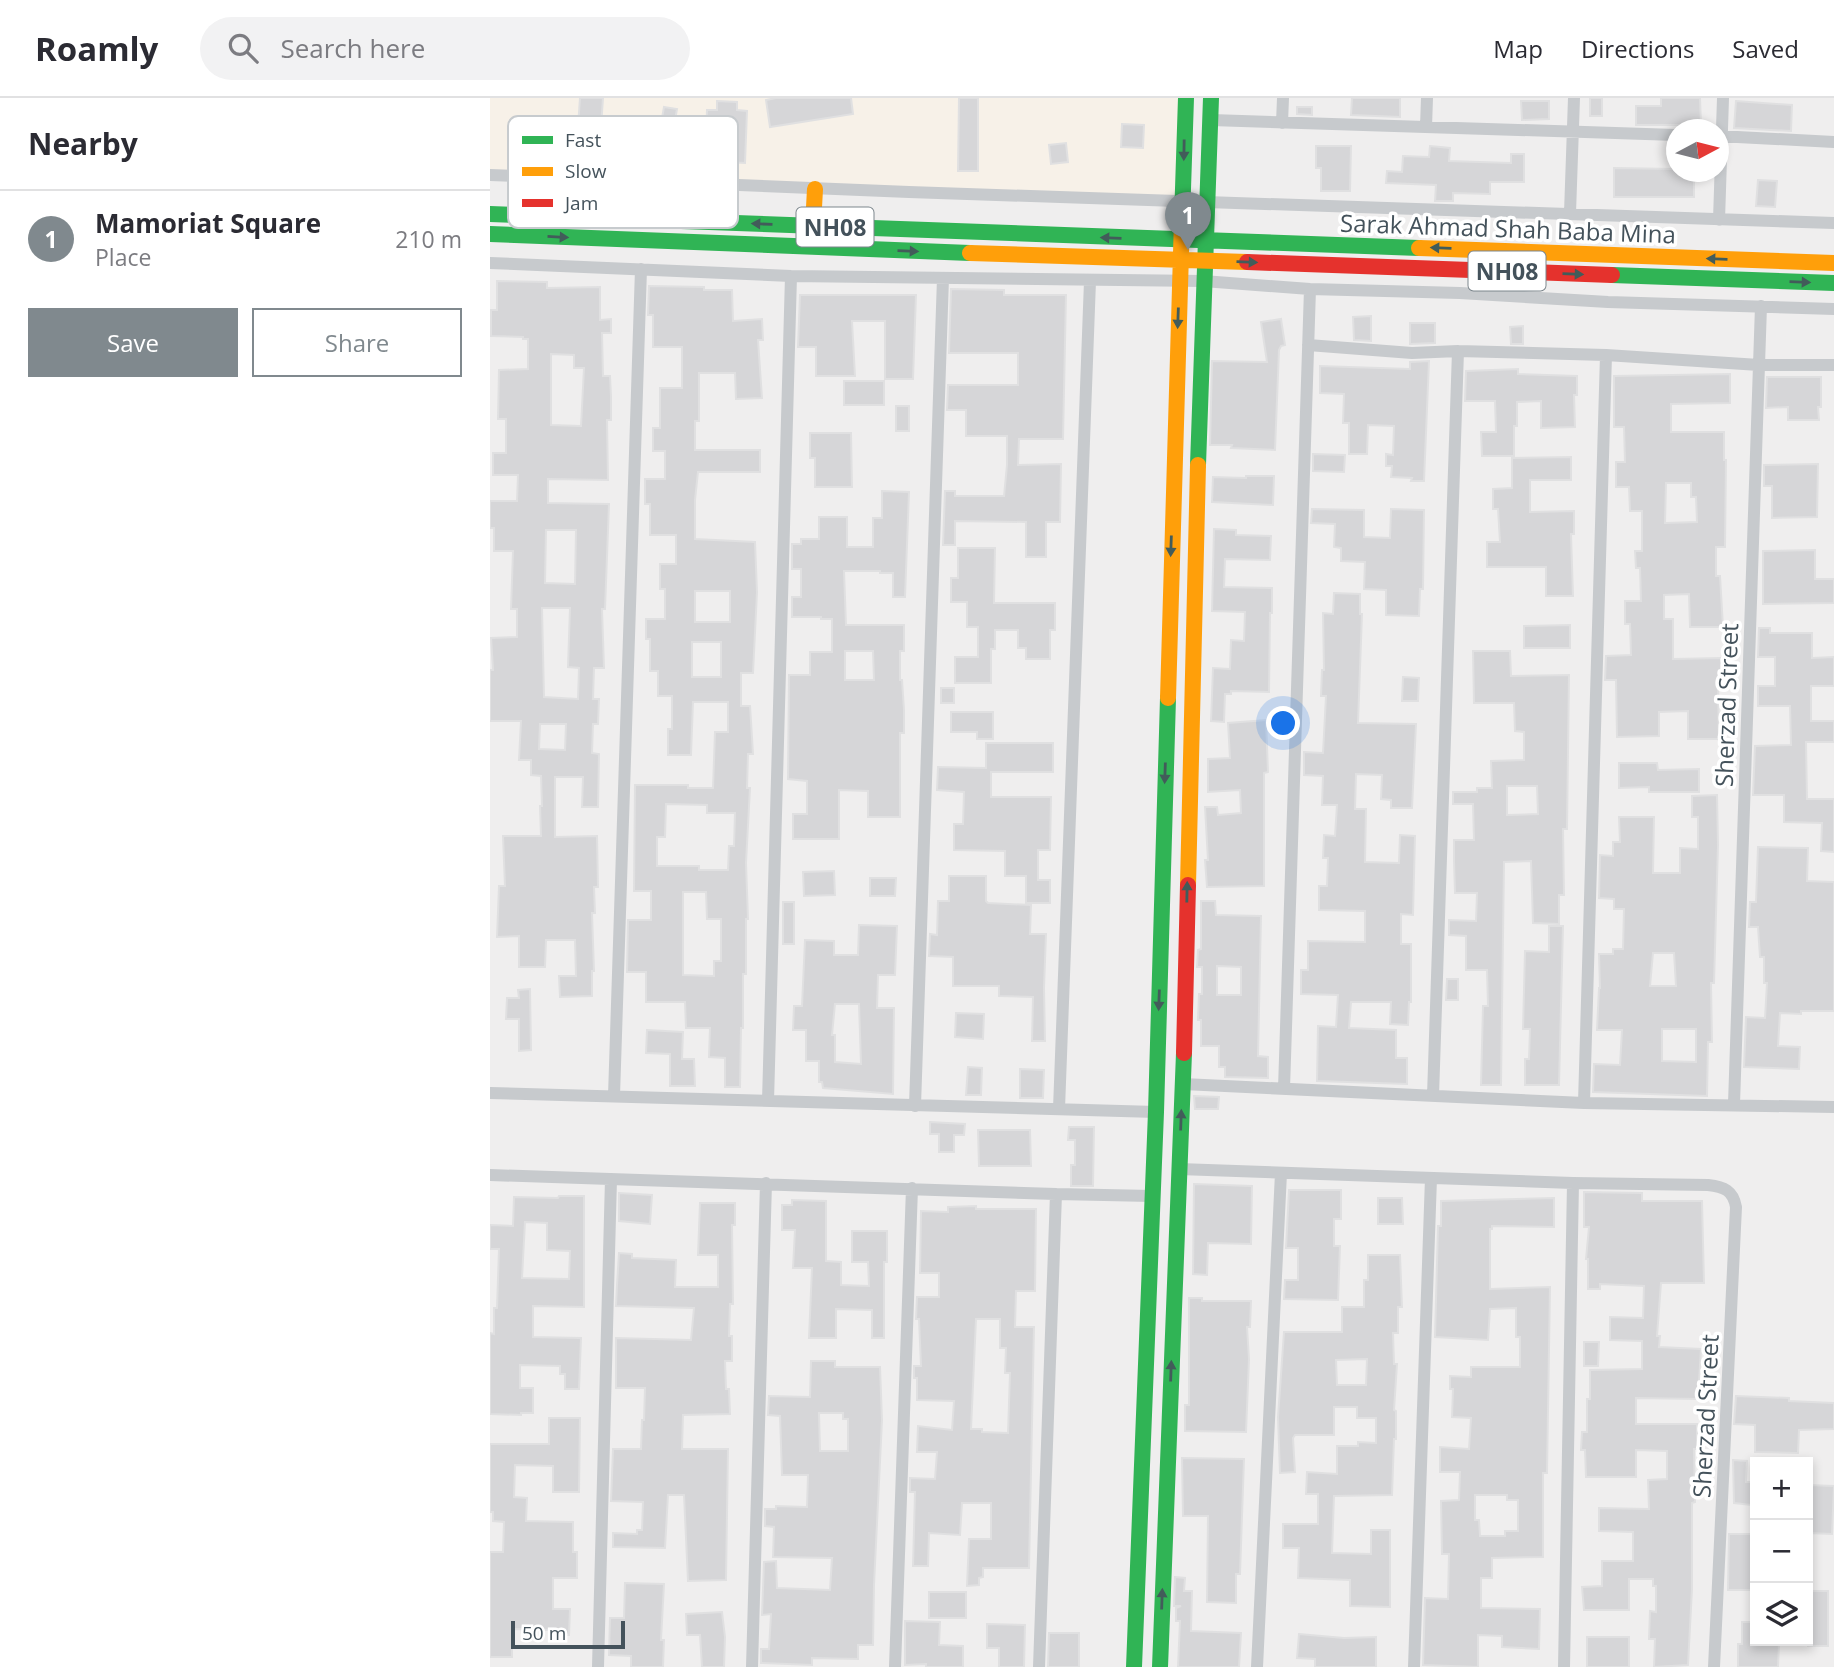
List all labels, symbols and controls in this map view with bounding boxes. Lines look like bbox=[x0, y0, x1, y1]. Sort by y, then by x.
search box bbox=[200, 17, 690, 80]
text: Roamly bbox=[35, 26, 158, 71]
icon: search bbox=[224, 29, 262, 67]
text: Search here bbox=[280, 30, 425, 66]
text: Map bbox=[1493, 32, 1543, 65]
text: Directions bbox=[1581, 32, 1694, 65]
text: Saved bbox=[1732, 32, 1799, 65]
legend bbox=[508, 116, 738, 228]
north arrow bbox=[1666, 119, 1729, 182]
text: Nearby bbox=[28, 123, 138, 164]
text: Fast bbox=[565, 127, 601, 153]
one-way arrow bbox=[1179, 139, 1190, 161]
text: Slow bbox=[565, 158, 607, 184]
text: Jam bbox=[563, 190, 598, 216]
pin: 1 bbox=[1165, 192, 1211, 250]
text: Mamoriat Square bbox=[95, 205, 321, 241]
street label: Sarak Ahmad Shah Baba Mina bbox=[1340, 206, 1676, 250]
road number: NH08 bbox=[796, 208, 874, 246]
one-way arrow bbox=[750, 218, 772, 229]
text: 1 bbox=[44, 223, 58, 255]
text: 210 m bbox=[395, 223, 462, 255]
one-way arrow bbox=[547, 231, 569, 242]
one-way arrow bbox=[1100, 232, 1122, 243]
text: Place bbox=[95, 241, 151, 273]
one-way arrow bbox=[1429, 242, 1451, 254]
one-way arrow bbox=[897, 245, 919, 256]
road number: NH08 bbox=[1468, 252, 1546, 290]
one-way arrow bbox=[1706, 253, 1728, 264]
one-way arrow bbox=[1237, 256, 1259, 267]
one-way arrow bbox=[1562, 268, 1584, 279]
one-way arrow bbox=[1789, 276, 1811, 288]
button: Save bbox=[28, 308, 238, 377]
button: Share bbox=[252, 308, 462, 377]
one-way arrow bbox=[1172, 308, 1184, 330]
one-way arrow bbox=[1166, 535, 1177, 557]
street label: Sherzad Street bbox=[1707, 623, 1745, 787]
your location bbox=[1266, 706, 1300, 740]
one-way arrow bbox=[1159, 762, 1171, 784]
one-way arrow bbox=[1182, 881, 1193, 903]
one-way arrow bbox=[1153, 990, 1164, 1012]
one-way arrow bbox=[1176, 1108, 1187, 1130]
street label: Sherzad Street bbox=[1684, 1333, 1726, 1499]
one-way arrow bbox=[1166, 1360, 1177, 1382]
map controls bbox=[1750, 1457, 1813, 1646]
button: + bbox=[1750, 1457, 1813, 1520]
button: − bbox=[1750, 1520, 1813, 1583]
button: layers bbox=[1750, 1583, 1813, 1646]
one-way arrow bbox=[1157, 1588, 1168, 1610]
scale bar bbox=[511, 1618, 625, 1650]
text: 50 m bbox=[522, 1620, 566, 1646]

